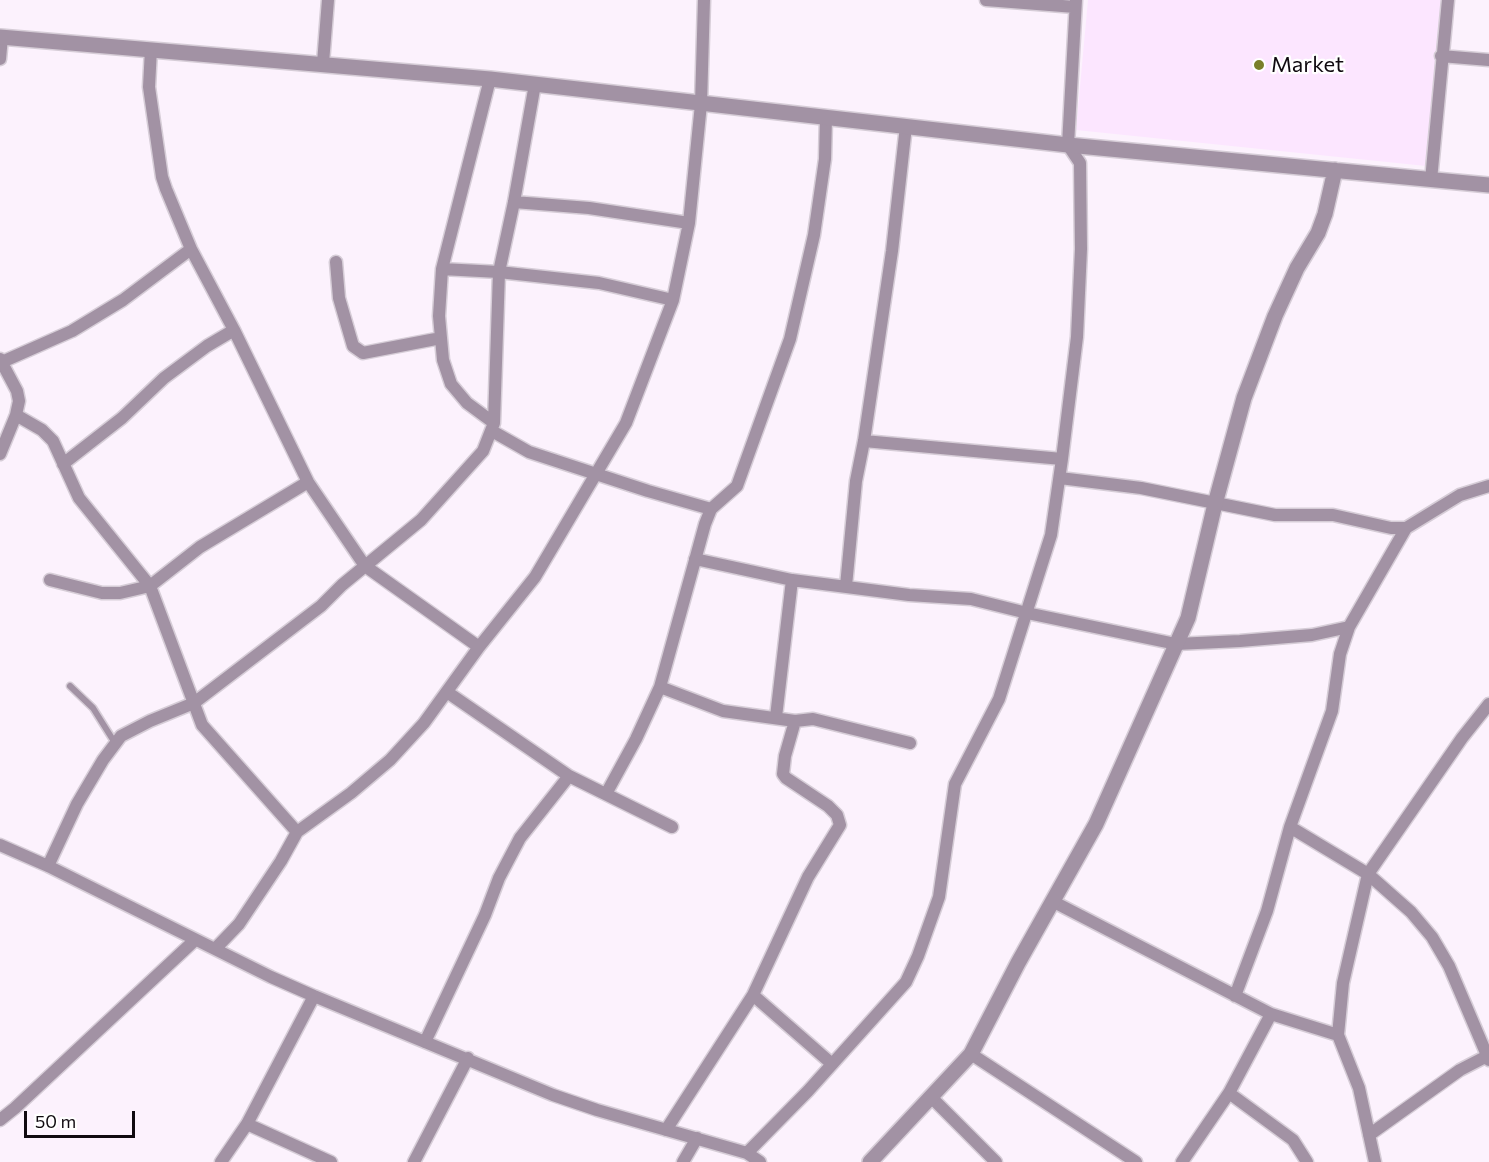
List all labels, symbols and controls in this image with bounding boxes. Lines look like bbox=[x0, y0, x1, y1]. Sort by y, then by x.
place label: Market bbox=[1271, 52, 1344, 78]
marker: Market bbox=[1252, 58, 1266, 72]
scale bar bbox=[27, 1099, 138, 1137]
text: 50 m bbox=[35, 1110, 76, 1132]

